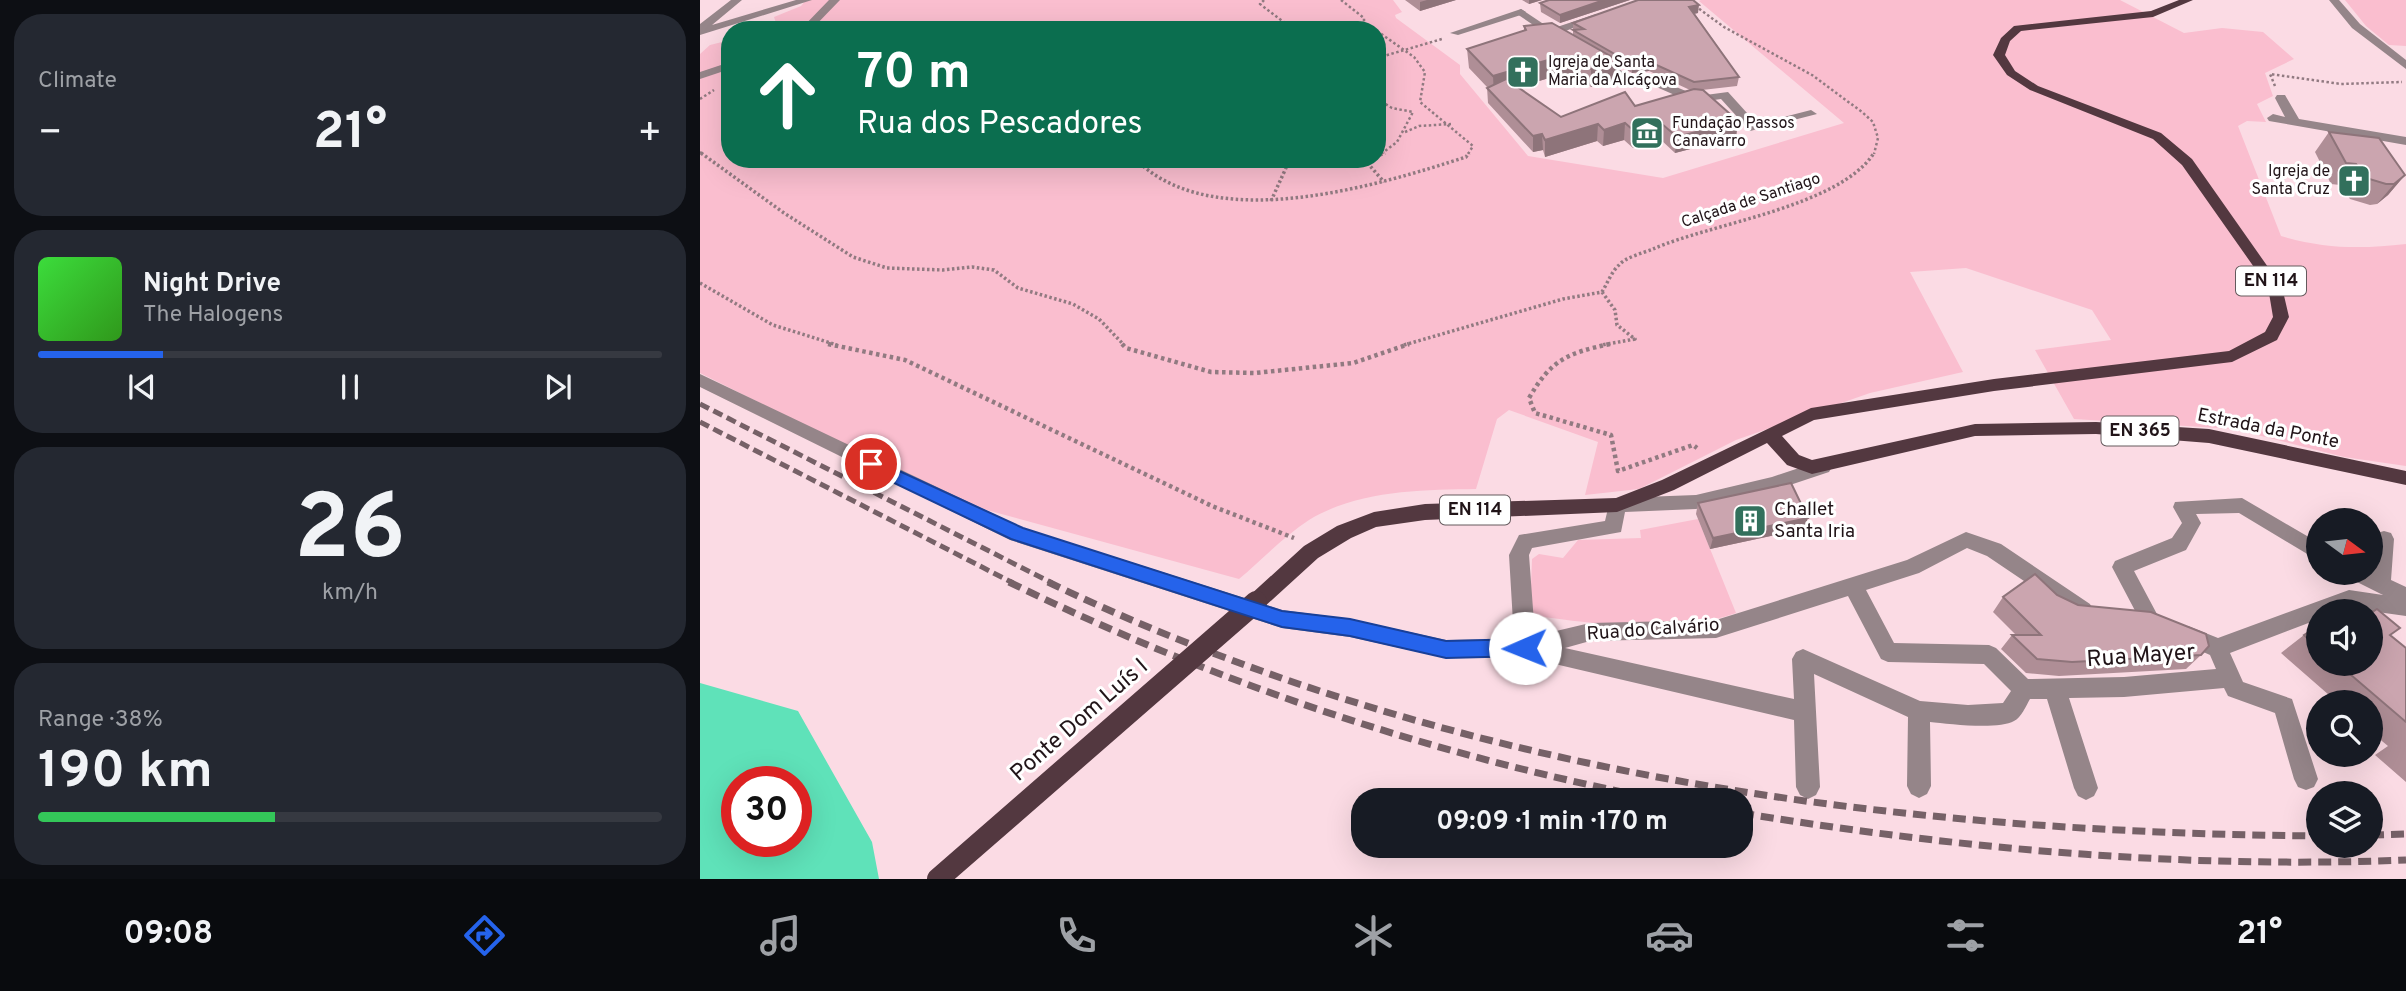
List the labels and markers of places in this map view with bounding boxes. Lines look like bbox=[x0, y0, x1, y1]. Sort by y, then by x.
church icon: Igreja de Santa Maria da Alcáçova bbox=[1504, 53, 1542, 91]
place label: Igreja de Santa Maria da Alcáçova bbox=[1548, 53, 1677, 91]
museum icon: Fundação Passos Canavarro bbox=[1628, 114, 1666, 152]
place label: Fundação Passos Canavarro bbox=[1672, 114, 1795, 152]
place label: Igreja de Santa Cruz bbox=[2251, 162, 2330, 200]
church icon: Igreja de Santa Cruz bbox=[2335, 162, 2373, 200]
pin bbox=[841, 434, 901, 494]
place label: Challet Santa Iria bbox=[1774, 498, 1855, 544]
building icon: Challet Santa Iria bbox=[1731, 502, 1769, 540]

